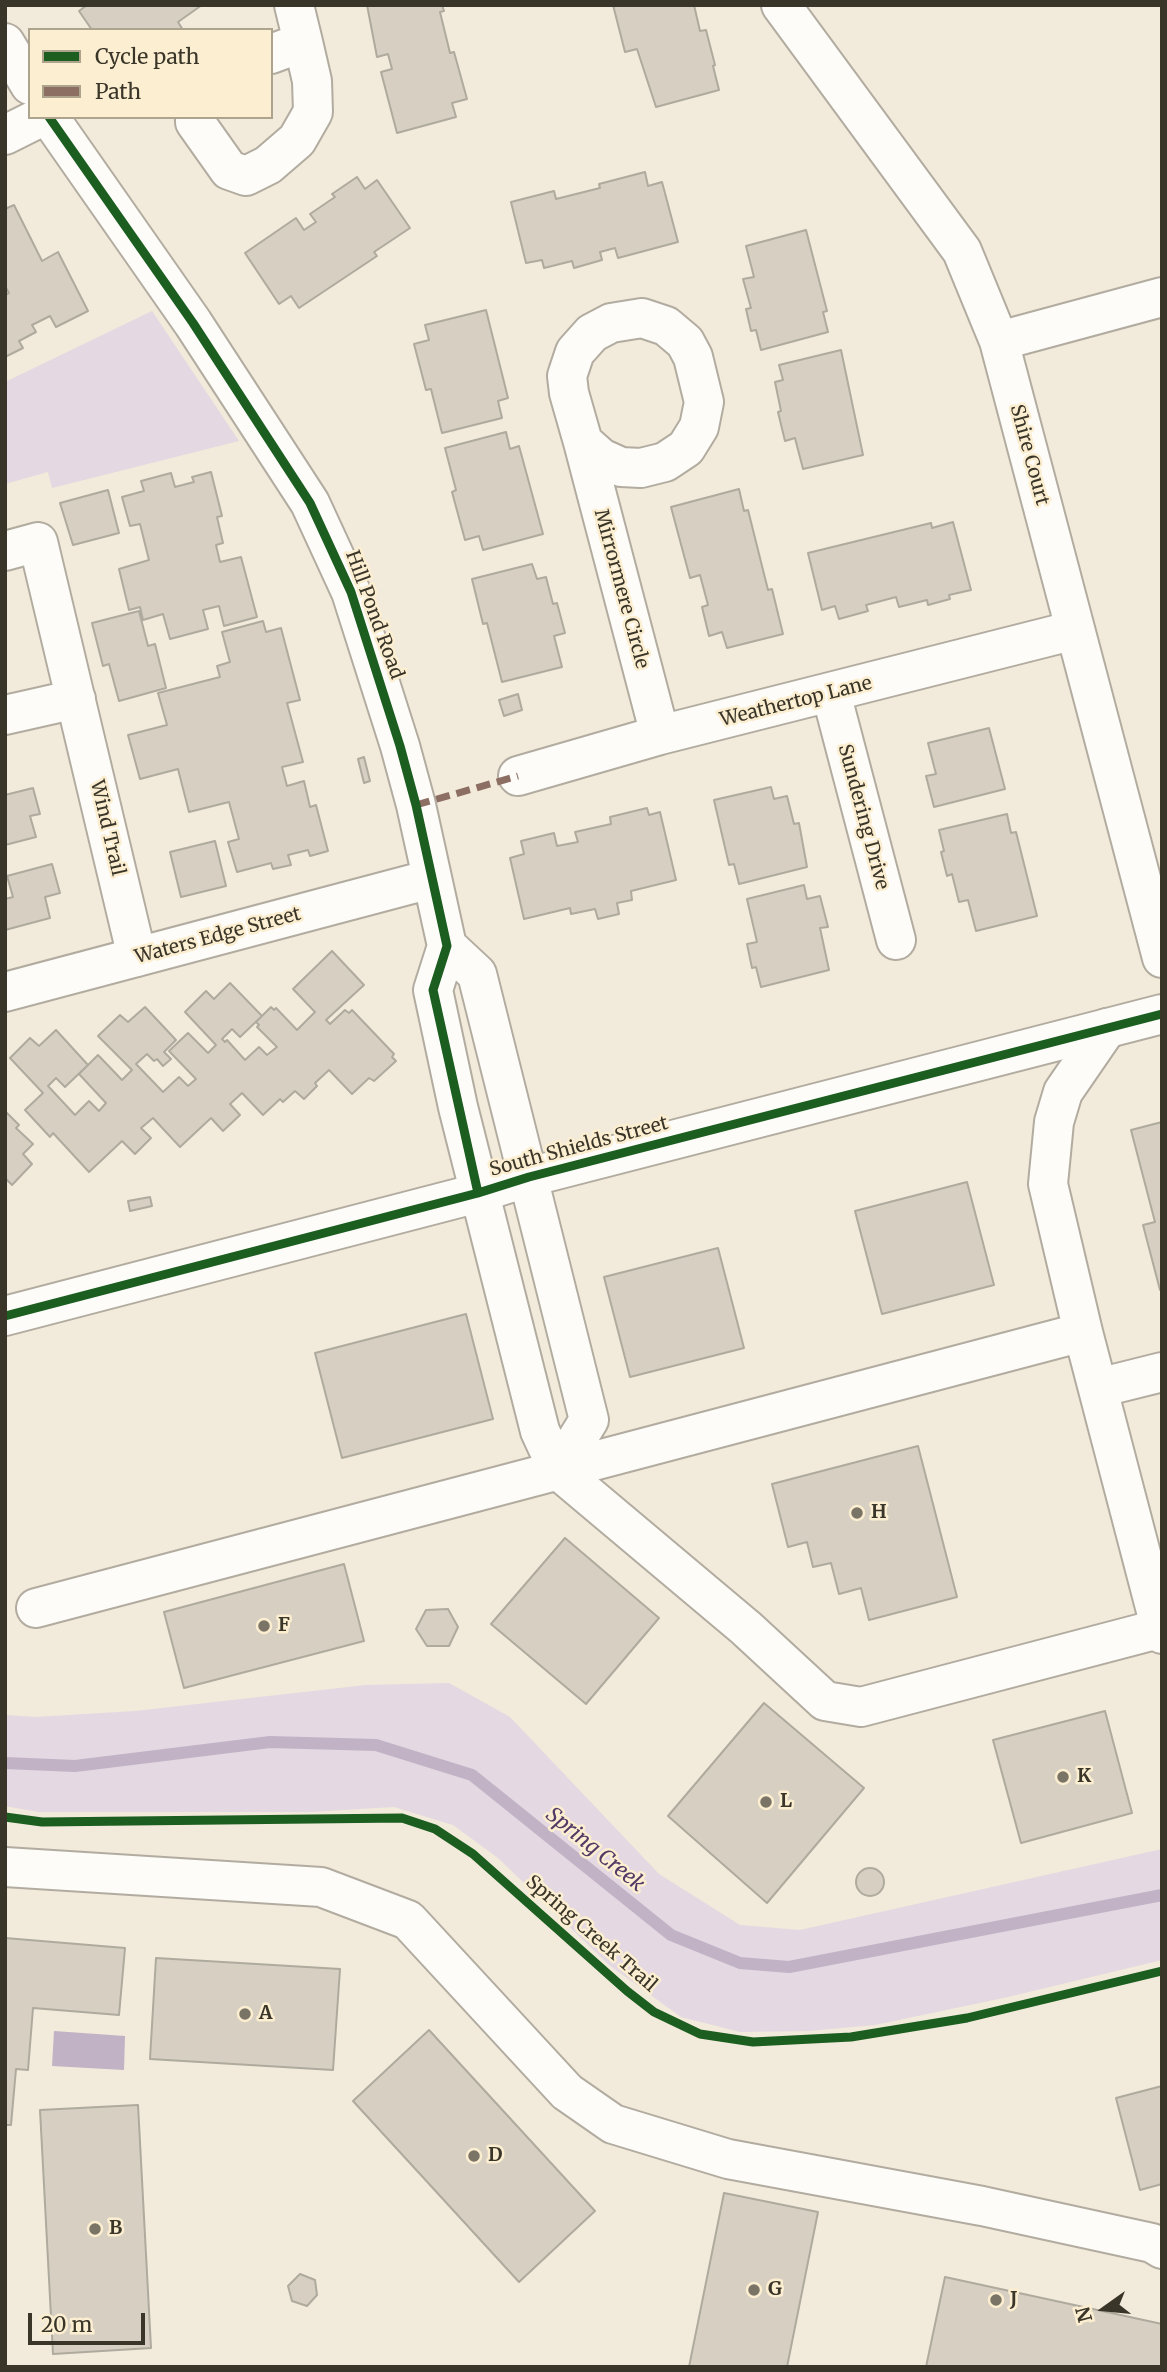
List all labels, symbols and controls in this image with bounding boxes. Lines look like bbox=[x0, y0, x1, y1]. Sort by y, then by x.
legend bbox=[28, 28, 273, 119]
text: Cycle path bbox=[95, 43, 199, 70]
text: Path bbox=[95, 78, 141, 105]
street label: Shire Court bbox=[1005, 402, 1053, 508]
street label: Mirrormere Circle bbox=[589, 507, 653, 671]
street label: Hill Pond Road bbox=[340, 548, 408, 682]
street label: Weathertop Lane bbox=[718, 672, 874, 732]
street label: Sundering Drive bbox=[833, 742, 893, 892]
street label: Wind Trail bbox=[85, 778, 129, 878]
street label: Waters Edge Street bbox=[132, 903, 304, 969]
street label: South Shields Street bbox=[487, 1112, 671, 1182]
place label: H bbox=[871, 1502, 887, 1524]
marker: H bbox=[849, 1505, 865, 1521]
place label: F bbox=[278, 1615, 290, 1637]
marker: F bbox=[256, 1618, 272, 1634]
place label: K bbox=[1077, 1766, 1091, 1788]
marker: K bbox=[1055, 1769, 1071, 1785]
place label: L bbox=[780, 1791, 792, 1813]
marker: L bbox=[758, 1794, 774, 1810]
water label: Spring Creek bbox=[541, 1803, 649, 1897]
street label: Spring Creek Trail bbox=[521, 1871, 661, 1997]
place label: A bbox=[259, 2003, 272, 2025]
marker: A bbox=[237, 2006, 253, 2022]
place label: D bbox=[488, 2145, 502, 2167]
marker: D bbox=[466, 2148, 482, 2164]
place label: B bbox=[109, 2218, 122, 2240]
marker: B bbox=[87, 2221, 103, 2237]
north arrow bbox=[1069, 2274, 1139, 2344]
place label: G bbox=[768, 2279, 782, 2301]
marker: G bbox=[746, 2282, 762, 2298]
place label: J bbox=[1010, 2289, 1018, 2311]
marker: J bbox=[988, 2292, 1004, 2308]
scale bar bbox=[32, 2298, 149, 2342]
text: N bbox=[1070, 2304, 1097, 2325]
text: 20 m bbox=[41, 2311, 92, 2338]

